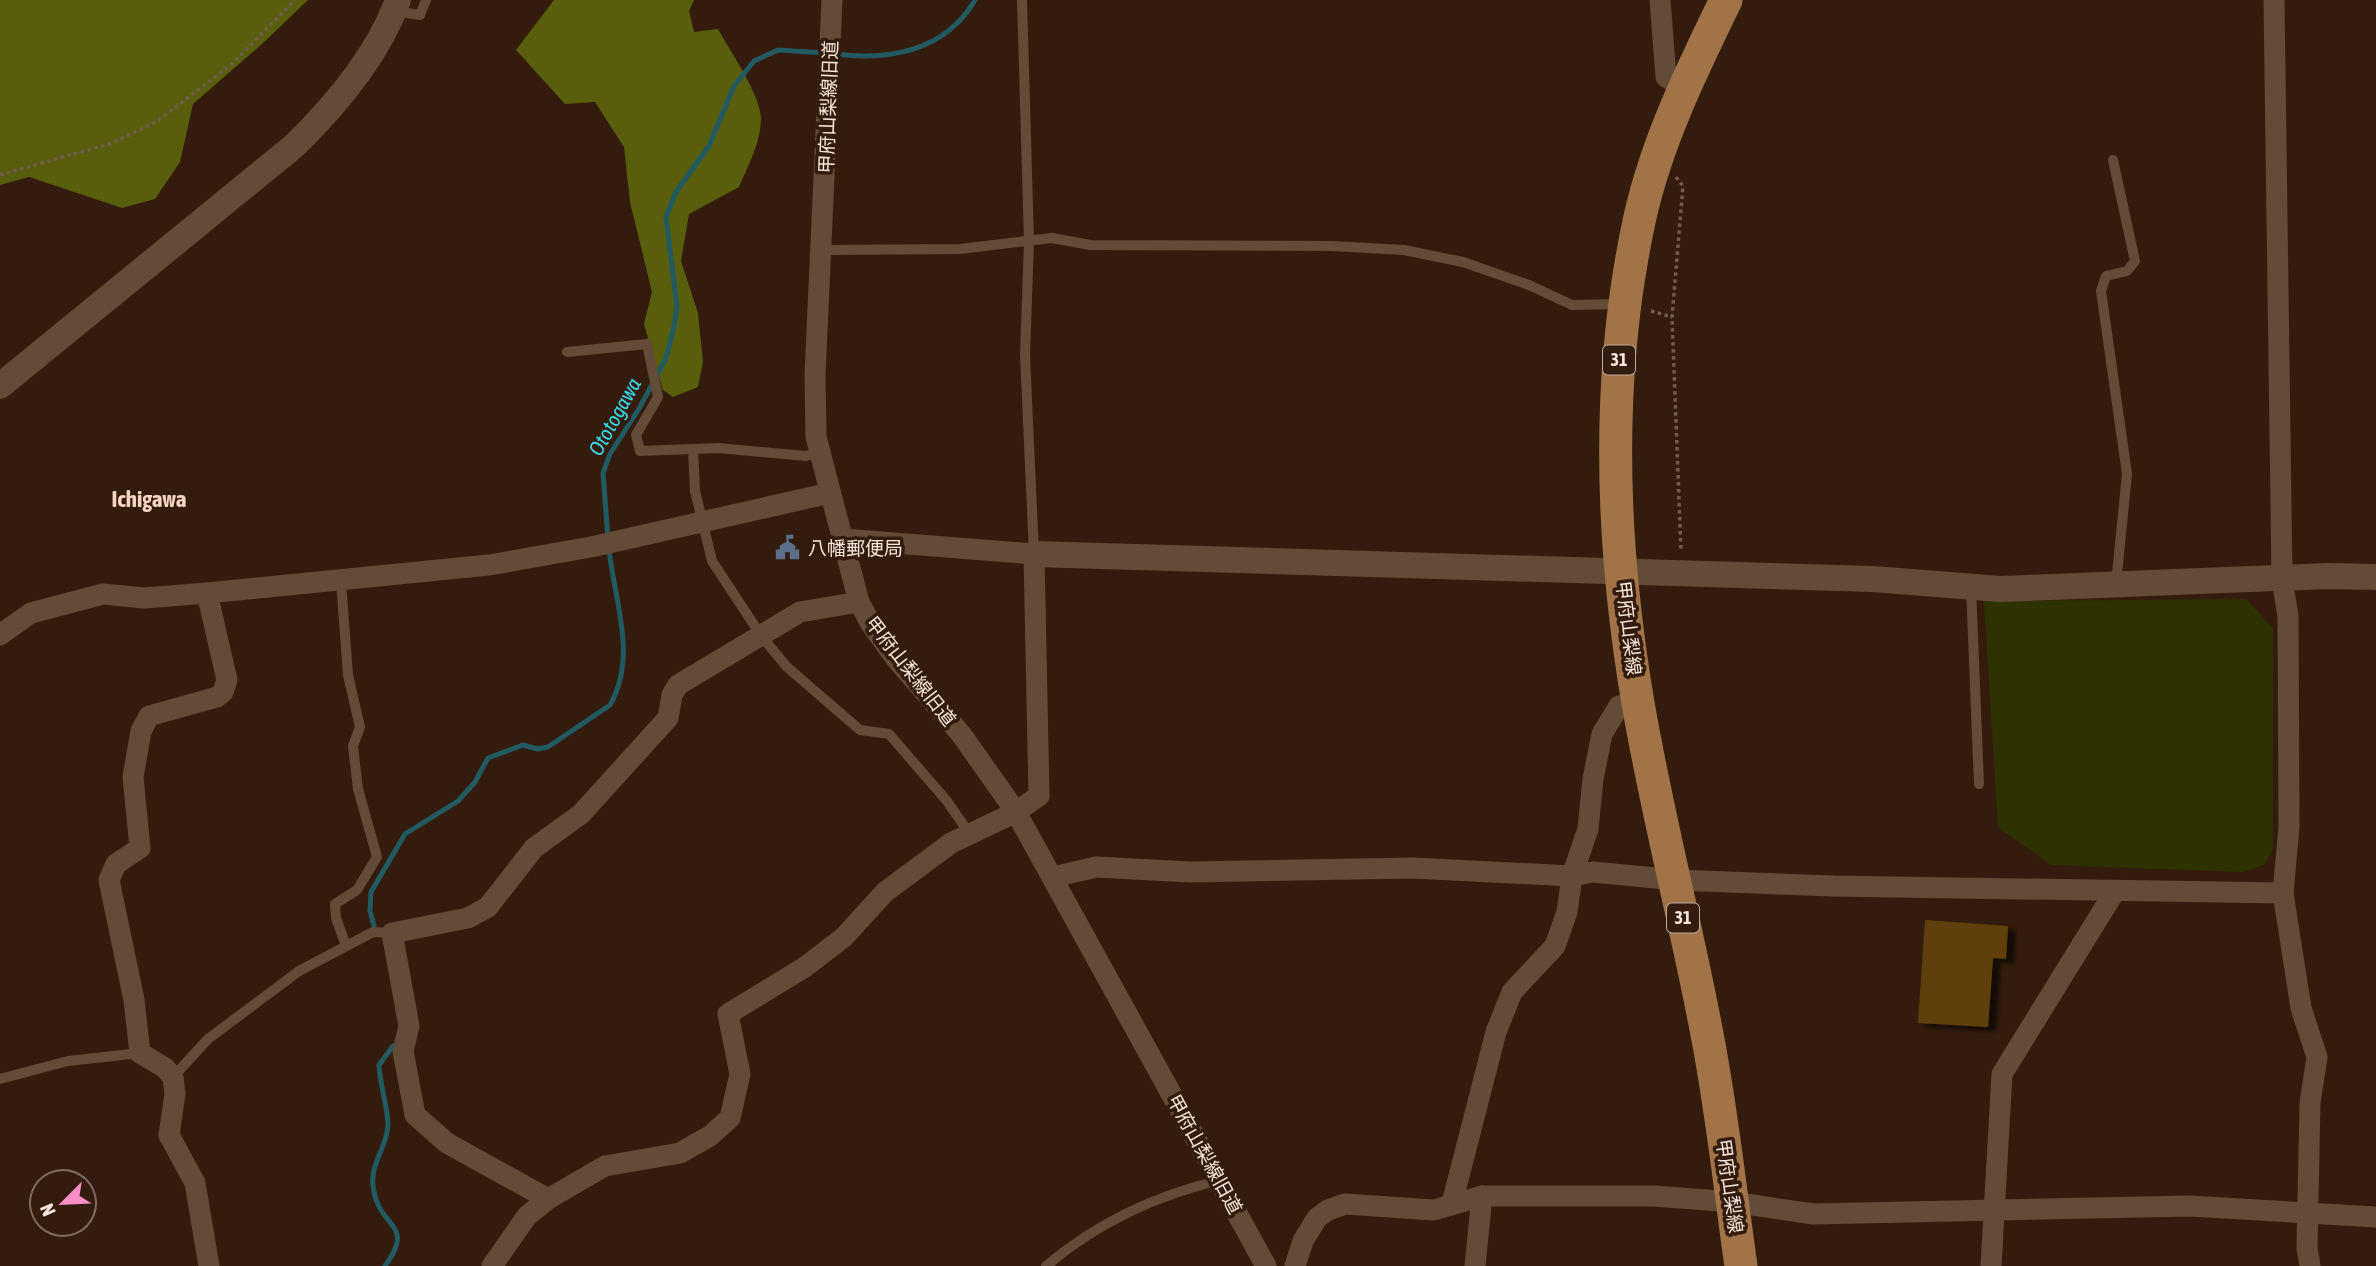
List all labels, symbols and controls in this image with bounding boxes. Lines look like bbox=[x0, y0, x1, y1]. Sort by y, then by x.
street label: 甲府山梨線旧道 bbox=[815, 40, 841, 174]
road number: 31 bbox=[1603, 346, 1635, 374]
water label: Ototogawa bbox=[583, 373, 645, 460]
district label: Ichigawa bbox=[111, 486, 187, 512]
public building icon: 八幡郵便局 bbox=[774, 534, 802, 562]
place label: 八幡郵便局 bbox=[808, 537, 903, 559]
street label: 甲府山梨線 bbox=[1612, 580, 1646, 676]
street label: 甲府山梨線旧道 bbox=[861, 612, 961, 730]
road number: 31 bbox=[1667, 903, 1699, 932]
street label: 甲府山梨線旧道 bbox=[1163, 1090, 1247, 1218]
street label: 甲府山梨線 bbox=[1712, 1137, 1748, 1235]
north arrow bbox=[28, 1168, 98, 1238]
text: N bbox=[35, 1200, 60, 1220]

